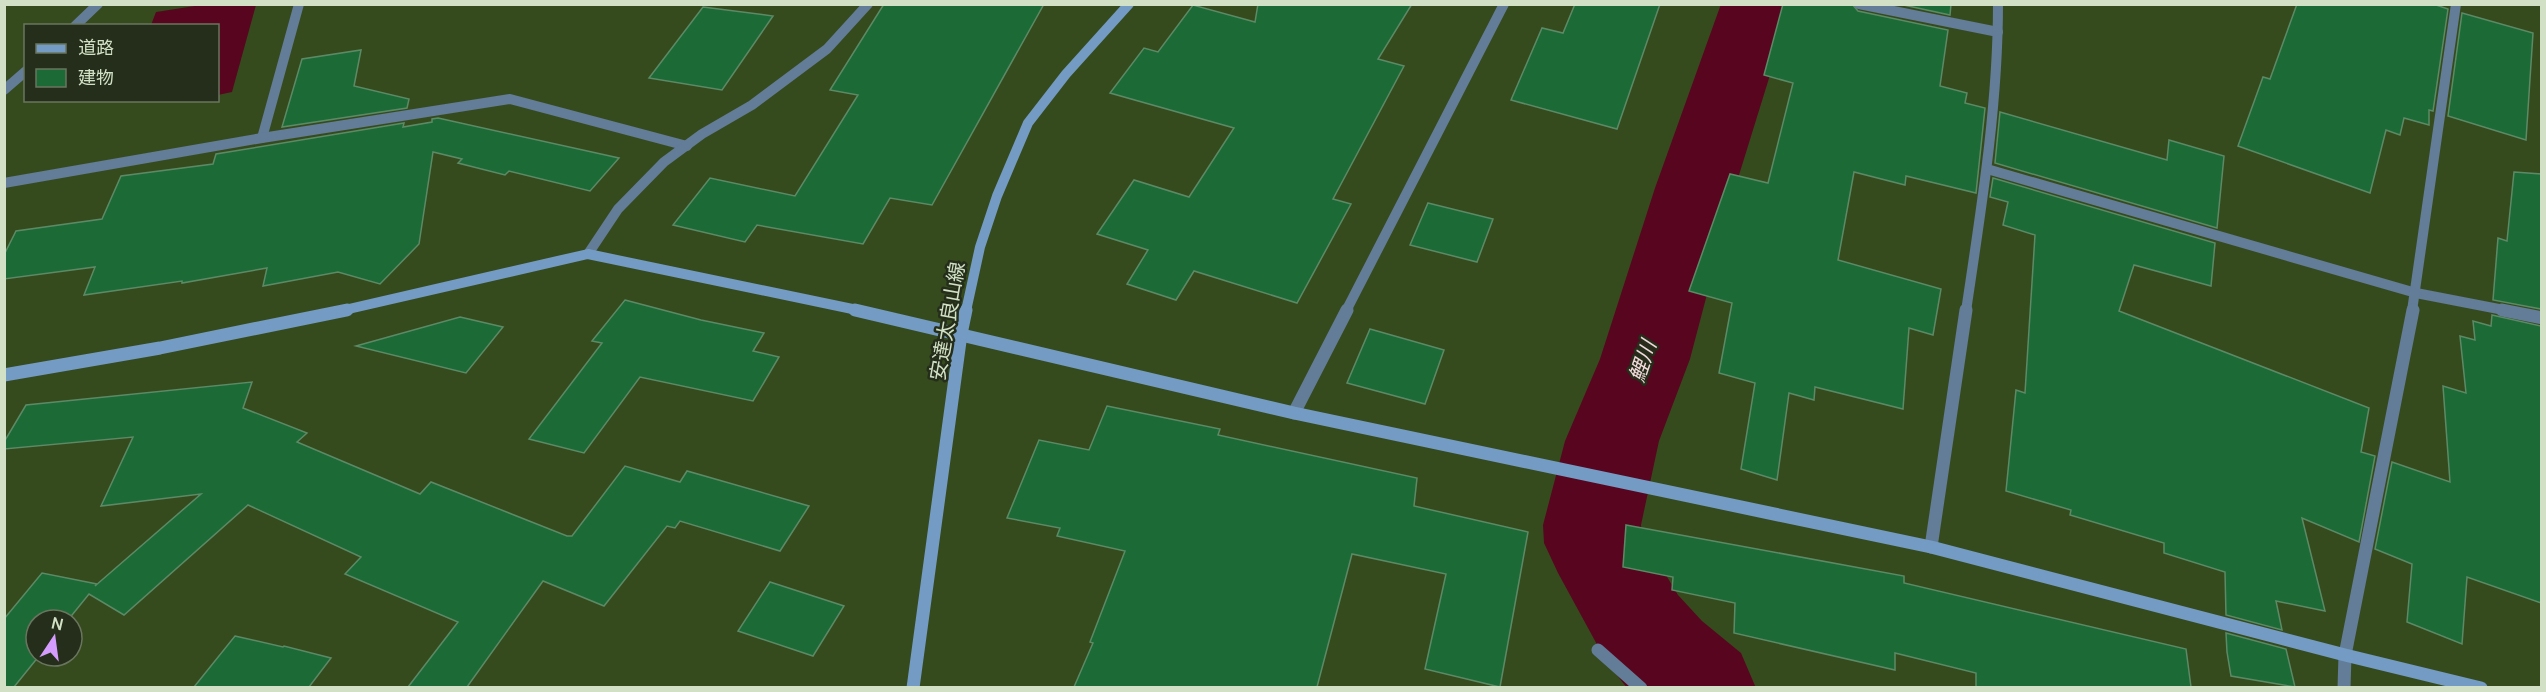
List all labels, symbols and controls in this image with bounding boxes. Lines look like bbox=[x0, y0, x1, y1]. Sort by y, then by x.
legend bbox=[24, 24, 219, 102]
text: 道路 bbox=[78, 35, 114, 59]
text: 建物 bbox=[78, 65, 114, 89]
street label: 安達太良山線 bbox=[923, 260, 971, 382]
water label: 鯉川 bbox=[1622, 335, 1663, 385]
north arrow bbox=[24, 608, 84, 668]
text: N bbox=[49, 611, 65, 635]

